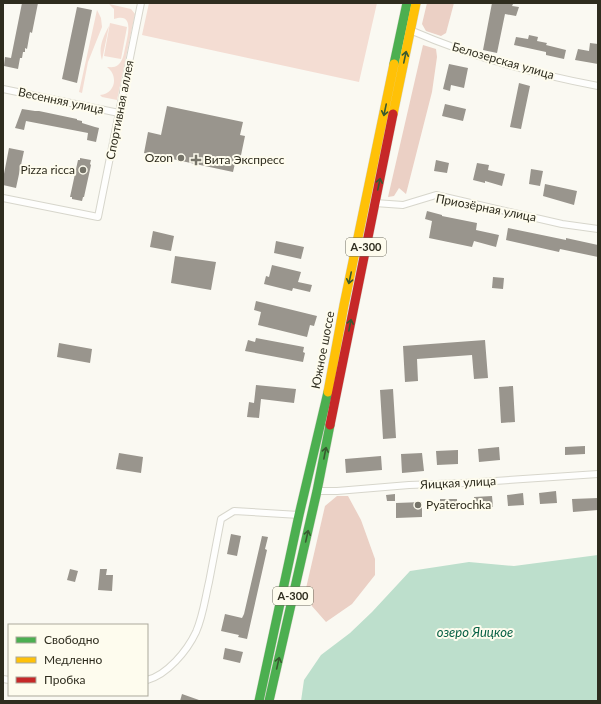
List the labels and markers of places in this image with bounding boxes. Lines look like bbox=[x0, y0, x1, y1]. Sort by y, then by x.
place label: Ozon bbox=[145, 150, 173, 165]
place label: Вита Экспресс bbox=[204, 152, 285, 167]
marker: Ozon bbox=[176, 153, 186, 163]
marker: Вита Экспресс bbox=[191, 155, 201, 165]
place label: Pizza ricca bbox=[21, 162, 75, 177]
marker: Pizza ricca bbox=[78, 165, 88, 175]
place label: Pyaterochka bbox=[426, 497, 491, 512]
marker: Pyaterochka bbox=[413, 500, 423, 510]

